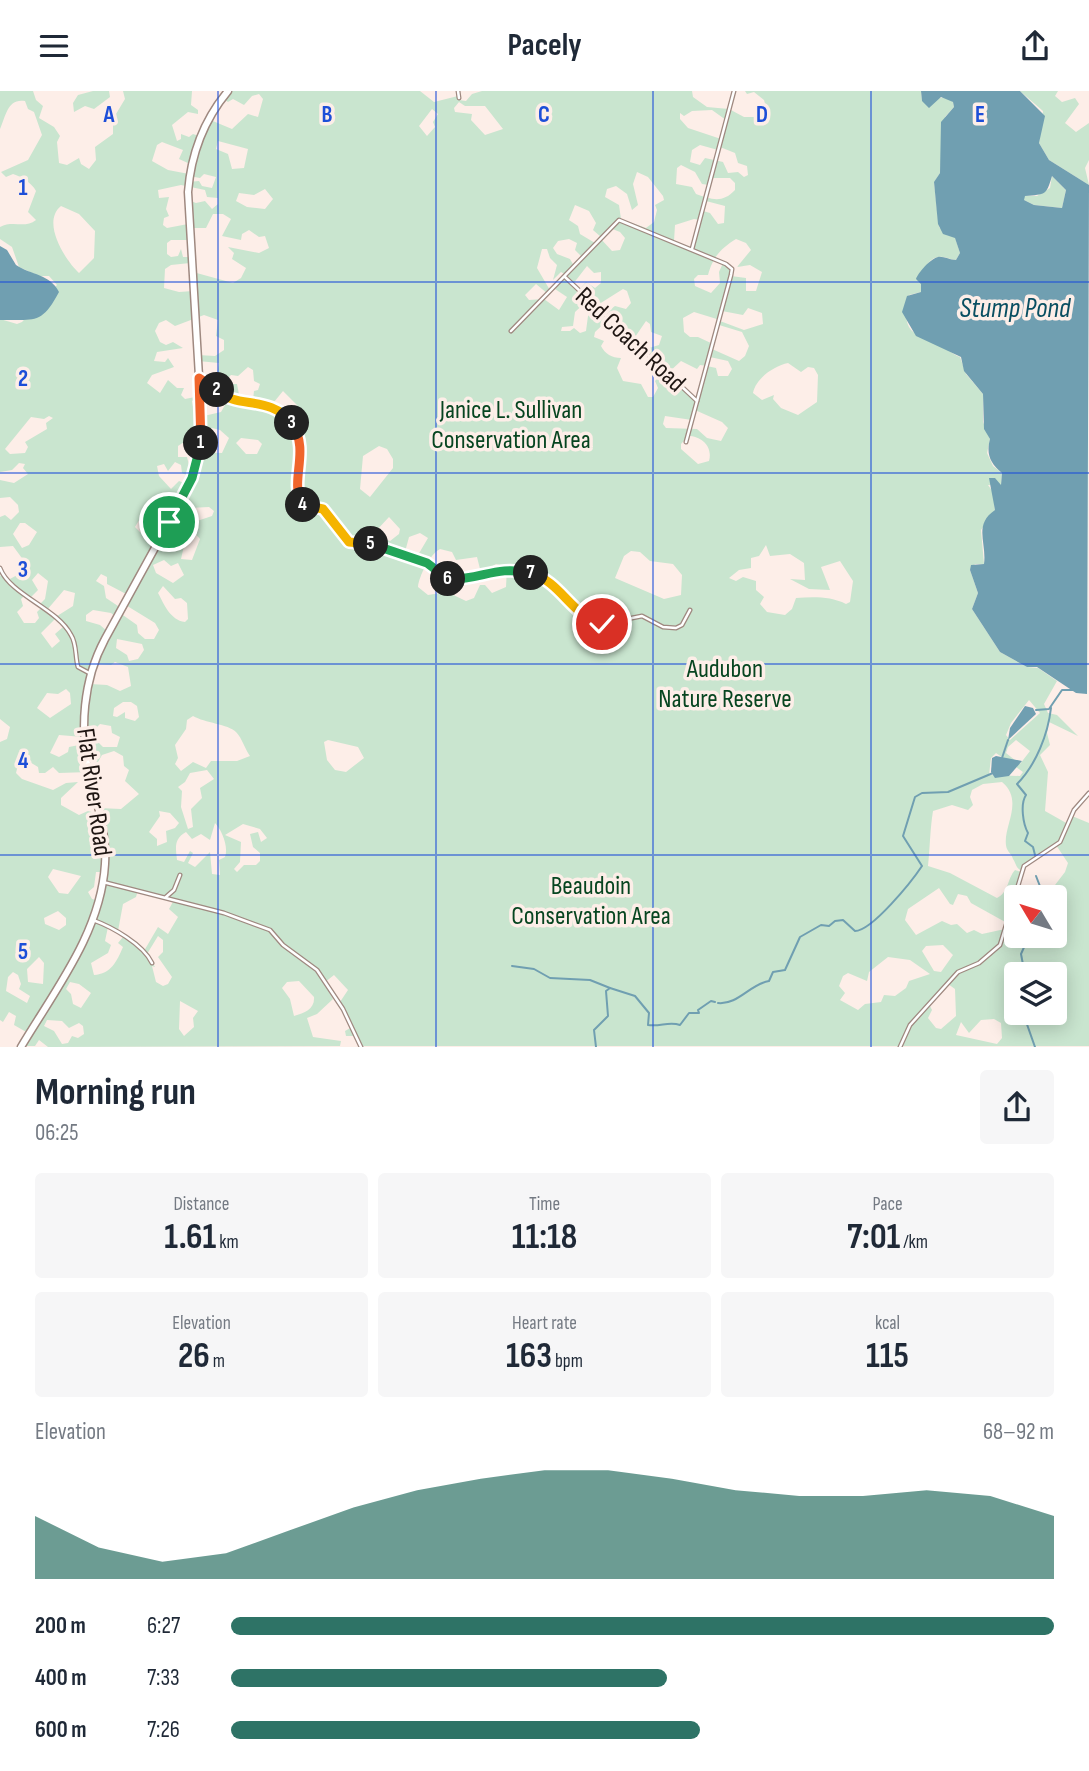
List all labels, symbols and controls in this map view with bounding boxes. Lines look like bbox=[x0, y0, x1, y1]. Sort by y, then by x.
text: Pacely bbox=[507, 26, 582, 65]
icon: menu bbox=[35, 27, 73, 65]
icon: share bbox=[1016, 27, 1054, 65]
text: A bbox=[103, 101, 116, 129]
text: B bbox=[322, 101, 333, 129]
text: C bbox=[538, 101, 550, 129]
text: D bbox=[756, 101, 768, 129]
text: E bbox=[975, 101, 985, 129]
text: 1 bbox=[18, 174, 28, 202]
street label: Red Coach Road bbox=[568, 281, 691, 399]
water label: Stump Pond bbox=[959, 292, 1072, 325]
text: 2 bbox=[18, 365, 28, 393]
pin: 2 bbox=[200, 373, 234, 407]
text: 2 bbox=[212, 378, 221, 401]
park label: Janice L. Sullivan Conservation Area bbox=[431, 395, 591, 456]
pin: 3 bbox=[274, 405, 310, 441]
text: 3 bbox=[287, 411, 296, 434]
pin: 1 bbox=[184, 425, 218, 461]
text: 1 bbox=[197, 431, 204, 454]
pin: 4 bbox=[286, 487, 320, 523]
pin bbox=[139, 492, 199, 552]
text: 4 bbox=[298, 493, 307, 516]
icon: arrive bbox=[150, 503, 188, 541]
pin: 5 bbox=[354, 526, 388, 561]
text: 5 bbox=[366, 532, 375, 555]
pin: 7 bbox=[514, 555, 548, 591]
text: 3 bbox=[18, 556, 28, 584]
pin: 6 bbox=[430, 561, 466, 596]
text: 7 bbox=[526, 561, 535, 584]
text: 6 bbox=[443, 567, 452, 590]
pin bbox=[572, 594, 632, 654]
icon: check bbox=[583, 605, 621, 643]
park label: Audubon Nature Reserve bbox=[658, 654, 792, 715]
street label: Flat River Road bbox=[69, 726, 118, 858]
text: 4 bbox=[18, 747, 29, 775]
park label: Beaudoin Conservation Area bbox=[511, 871, 671, 932]
north arrow bbox=[1004, 885, 1068, 949]
map controls bbox=[1004, 885, 1067, 1025]
text: 5 bbox=[18, 938, 28, 966]
button: layers bbox=[1004, 962, 1067, 1025]
text: Morning run bbox=[35, 1070, 196, 1115]
button: share bbox=[980, 1070, 1054, 1144]
text: 06:25 bbox=[35, 1119, 78, 1147]
text: Distance bbox=[173, 1193, 230, 1216]
text: Time bbox=[529, 1193, 560, 1216]
text: Pace bbox=[872, 1193, 903, 1216]
text: 1.61 bbox=[164, 1216, 216, 1259]
text: 11:18 bbox=[512, 1216, 577, 1259]
text: 7:01 bbox=[847, 1216, 900, 1259]
text: km bbox=[216, 1231, 239, 1254]
text: /km bbox=[900, 1231, 928, 1254]
text: Elevation bbox=[172, 1312, 231, 1335]
text: Heart rate bbox=[512, 1312, 577, 1335]
text: kcal bbox=[875, 1312, 900, 1335]
text: 26 bbox=[178, 1335, 210, 1378]
text: 163 bbox=[506, 1335, 552, 1378]
text: 115 bbox=[866, 1335, 909, 1378]
text: m bbox=[210, 1350, 225, 1373]
text: bpm bbox=[552, 1350, 583, 1373]
text: Elevation bbox=[35, 1418, 106, 1446]
text: 68–92 m bbox=[983, 1418, 1054, 1446]
text: 200 m bbox=[35, 1612, 86, 1640]
text: 6:27 bbox=[147, 1612, 180, 1640]
text: 400 m bbox=[35, 1664, 86, 1692]
text: 7:33 bbox=[147, 1664, 180, 1692]
text: 600 m bbox=[35, 1716, 87, 1744]
text: 7:26 bbox=[147, 1716, 180, 1744]

